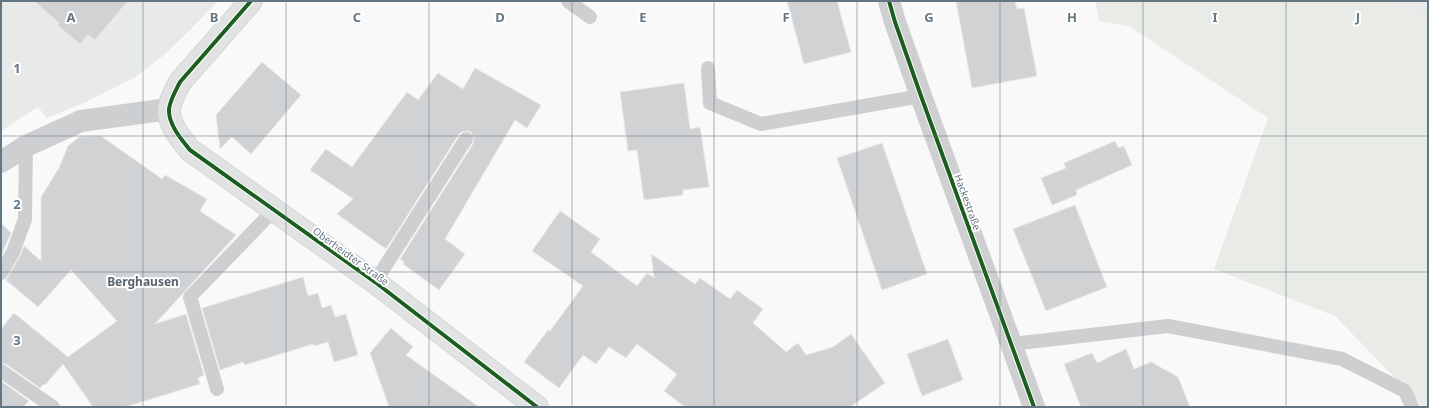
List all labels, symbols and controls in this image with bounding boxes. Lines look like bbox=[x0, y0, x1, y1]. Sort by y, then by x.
text: A bbox=[67, 8, 76, 26]
text: B bbox=[210, 8, 218, 26]
text: C bbox=[353, 8, 361, 26]
text: D bbox=[495, 8, 505, 26]
text: E bbox=[639, 8, 647, 26]
text: F bbox=[782, 8, 790, 26]
text: G bbox=[924, 8, 934, 26]
text: H bbox=[1067, 8, 1077, 26]
text: I bbox=[1212, 8, 1218, 26]
text: J bbox=[1355, 8, 1360, 26]
text: 1 bbox=[13, 59, 21, 77]
street label: Hackestraße bbox=[951, 172, 985, 232]
text: 2 bbox=[13, 195, 21, 213]
street label: Oberheidter Straße bbox=[310, 224, 392, 289]
district label: Berghausen bbox=[107, 273, 179, 290]
text: 3 bbox=[13, 331, 21, 349]

